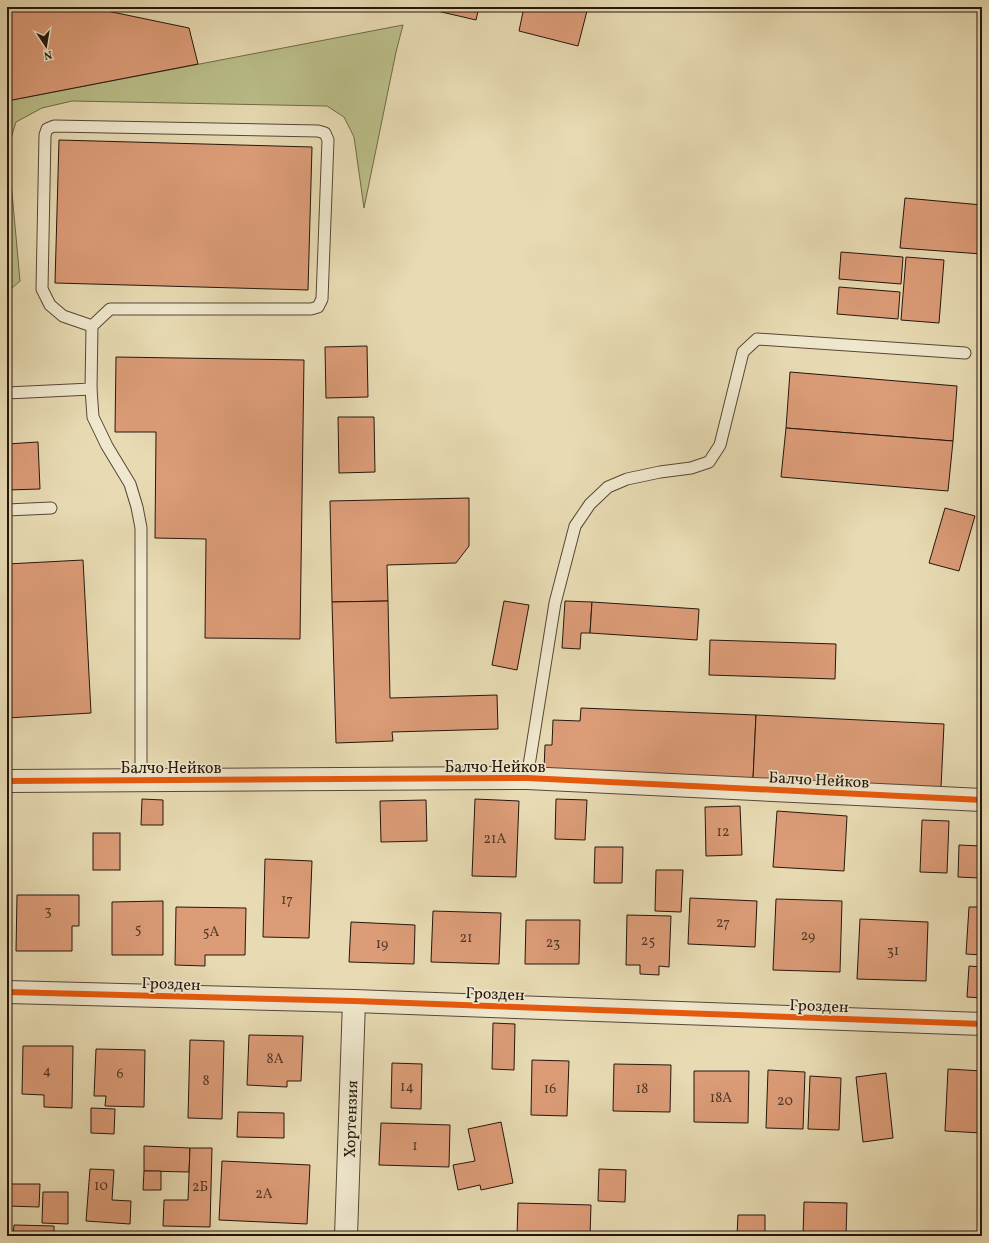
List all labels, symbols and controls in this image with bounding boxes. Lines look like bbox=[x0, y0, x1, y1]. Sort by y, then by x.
north arrow bbox=[26, 26, 66, 66]
text: N bbox=[42, 46, 53, 62]
street label: Балчо Нейков bbox=[444, 757, 546, 779]
street label: Балчо Нейков bbox=[120, 758, 222, 780]
street label: Балчо Нейков bbox=[768, 767, 870, 795]
house number: 12 bbox=[717, 823, 729, 842]
house number: 21А bbox=[484, 830, 507, 849]
house number: 17 bbox=[281, 891, 293, 910]
house number: 3 bbox=[44, 902, 52, 921]
house number: 27 bbox=[716, 914, 730, 933]
house number: 5 bbox=[135, 920, 141, 939]
house number: 5А bbox=[203, 923, 219, 942]
house number: 29 bbox=[801, 927, 815, 946]
house number: 21 bbox=[460, 929, 472, 948]
house number: 25 bbox=[641, 932, 655, 951]
house number: 23 bbox=[546, 934, 560, 953]
house number: 19 bbox=[376, 935, 388, 954]
house number: 31 bbox=[887, 942, 899, 961]
street label: Грозден bbox=[141, 973, 201, 997]
street label: Грозден bbox=[465, 983, 525, 1007]
street label: Грозден bbox=[789, 995, 849, 1019]
house number: 8А bbox=[267, 1050, 284, 1069]
house number: 4 bbox=[43, 1062, 51, 1081]
house number: 6 bbox=[116, 1065, 124, 1084]
house number: 8 bbox=[202, 1072, 210, 1091]
house number: 14 bbox=[400, 1078, 414, 1097]
street label: Хортензия bbox=[340, 1080, 364, 1158]
house number: 16 bbox=[544, 1080, 556, 1099]
house number: 18 bbox=[636, 1080, 648, 1099]
house number: 18А bbox=[710, 1089, 732, 1108]
house number: 20 bbox=[777, 1092, 793, 1111]
house number: 1 bbox=[412, 1137, 418, 1156]
house number: 10 bbox=[94, 1177, 108, 1196]
house number: 2Б bbox=[192, 1178, 208, 1197]
house number: 2А bbox=[255, 1185, 273, 1204]

